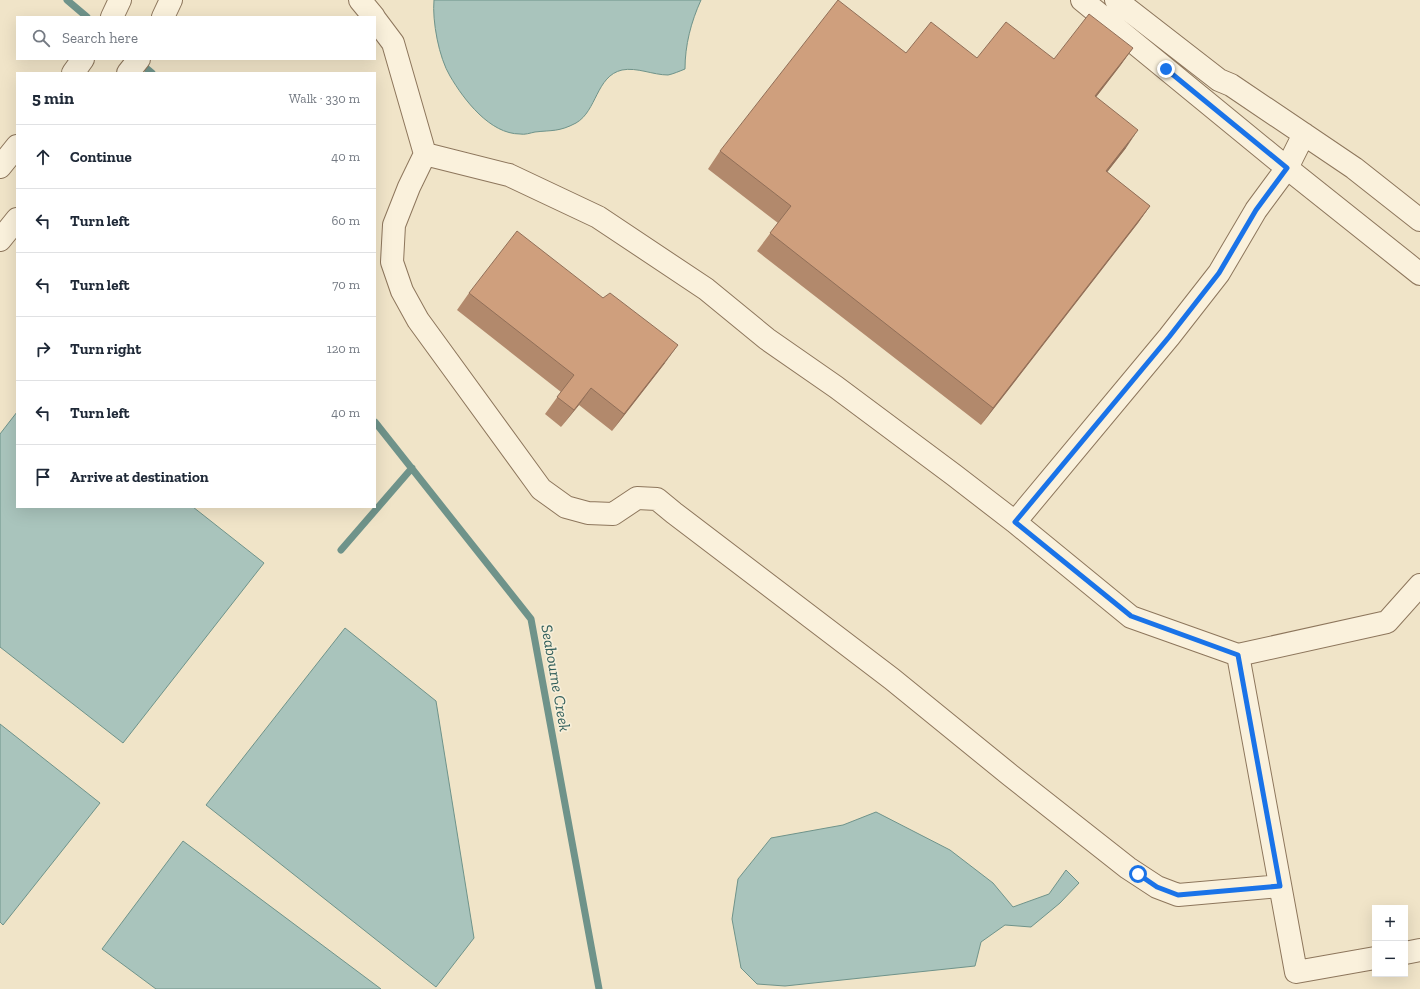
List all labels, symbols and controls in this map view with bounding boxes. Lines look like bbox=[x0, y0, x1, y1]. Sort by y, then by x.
search box bbox=[16, 16, 376, 60]
icon: search bbox=[30, 27, 52, 49]
text: Search here bbox=[62, 29, 138, 47]
route end bbox=[1157, 60, 1175, 78]
text: 5 min bbox=[32, 88, 74, 108]
text: Walk · 330 m bbox=[289, 91, 360, 106]
icon: ahead bbox=[32, 146, 54, 168]
text: Continue bbox=[70, 148, 132, 166]
text: 40 m bbox=[331, 149, 360, 164]
icon: left bbox=[32, 210, 54, 232]
text: Turn left bbox=[70, 212, 130, 230]
text: 60 m bbox=[331, 213, 360, 228]
icon: left bbox=[32, 274, 54, 296]
text: Turn left bbox=[70, 276, 130, 294]
text: 70 m bbox=[332, 277, 360, 292]
icon: right bbox=[32, 338, 54, 360]
text: Turn right bbox=[70, 340, 141, 358]
text: 120 m bbox=[327, 341, 360, 356]
icon: left bbox=[32, 402, 54, 424]
text: Turn left bbox=[70, 404, 130, 422]
text: 40 m bbox=[331, 405, 360, 420]
icon: arrive bbox=[32, 466, 54, 488]
text: Arrive at destination bbox=[70, 468, 209, 486]
water label: Seabourne Creek bbox=[537, 623, 575, 733]
route start bbox=[1129, 865, 1147, 883]
map controls bbox=[1372, 905, 1408, 977]
button: + bbox=[1372, 905, 1408, 941]
button: − bbox=[1372, 941, 1408, 977]

